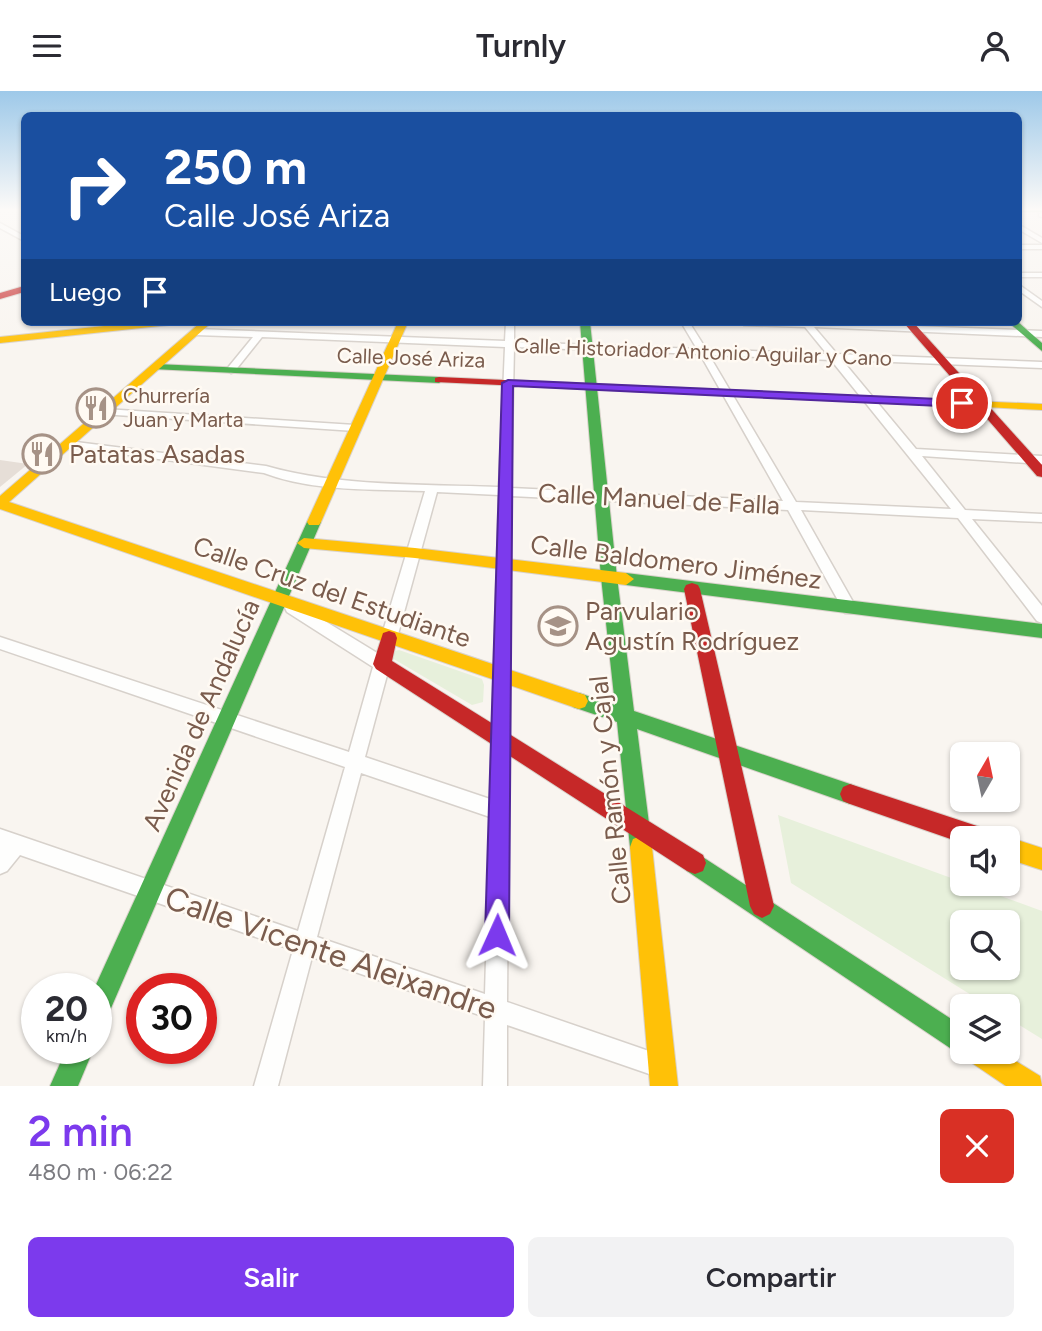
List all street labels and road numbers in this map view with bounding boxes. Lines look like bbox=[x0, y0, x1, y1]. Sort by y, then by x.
street label: Calle Historiador Antonio Aguilar y Cano bbox=[514, 332, 892, 371]
street label: Calle José Ariza bbox=[336, 342, 486, 373]
street label: Calle Manuel de Falla bbox=[537, 477, 781, 521]
street label: Calle Baldomero Jiménez bbox=[529, 528, 823, 596]
street label: Calle Cruz del Estudiante bbox=[189, 529, 475, 655]
street label: Avenida de Andalucía bbox=[135, 594, 267, 836]
street label: Calle Ramón y Cajal bbox=[582, 674, 638, 906]
street label: Calle Vicente Aleixandre bbox=[160, 878, 502, 1028]

